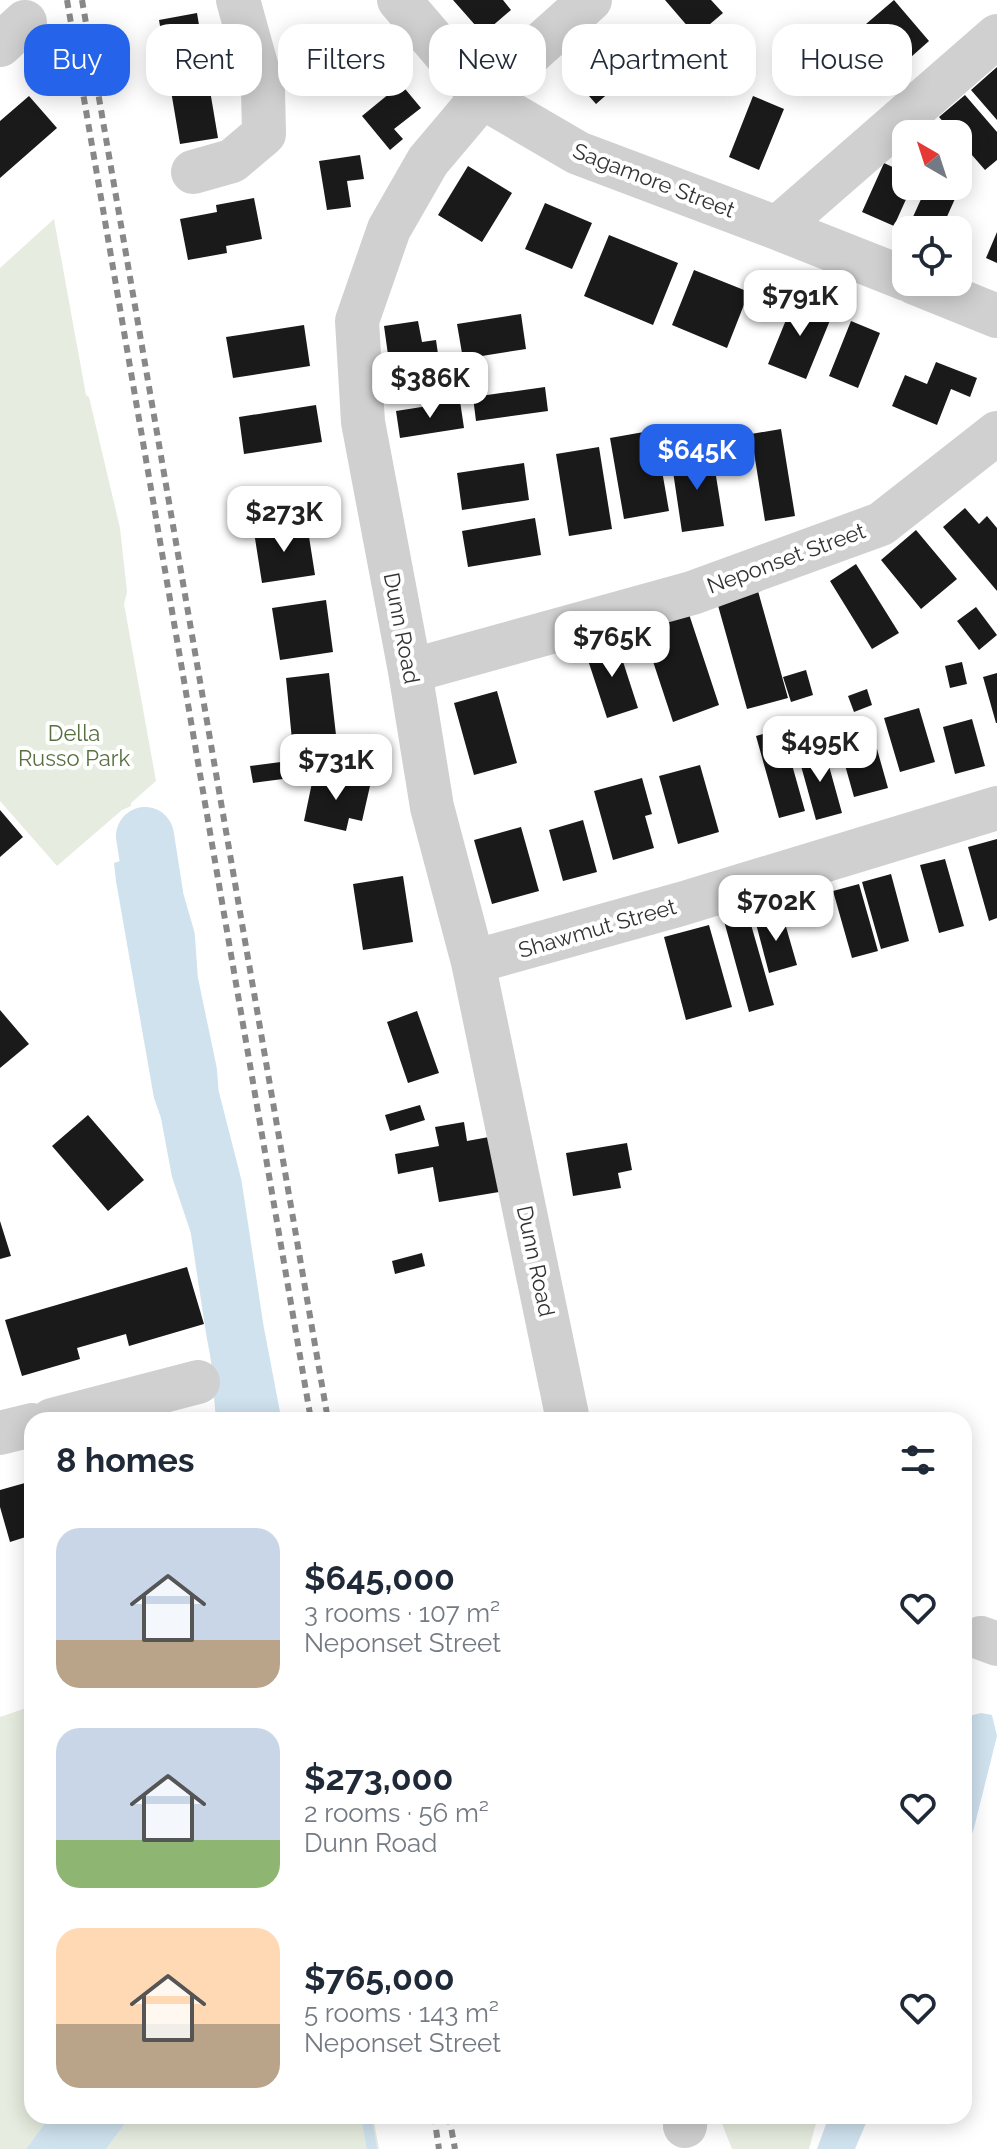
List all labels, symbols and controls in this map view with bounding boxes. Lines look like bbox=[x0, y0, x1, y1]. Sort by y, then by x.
chip: Buy bbox=[24, 24, 130, 96]
chip: Rent bbox=[146, 24, 262, 96]
chip: Filters bbox=[278, 24, 413, 96]
chip: New bbox=[429, 24, 546, 96]
chip: Apartment bbox=[562, 24, 756, 96]
chip: House bbox=[772, 24, 912, 96]
north arrow bbox=[892, 120, 972, 200]
map controls bbox=[892, 120, 972, 296]
street label: Sagamore Street bbox=[569, 137, 739, 223]
button: locate bbox=[892, 216, 972, 296]
pin: $791K bbox=[744, 270, 856, 338]
text: $791K bbox=[762, 281, 838, 311]
pin: $386K bbox=[374, 352, 486, 420]
text: $386K bbox=[390, 363, 470, 393]
pin: $645K bbox=[641, 424, 753, 492]
text: $645K bbox=[658, 435, 736, 465]
pin: $273K bbox=[228, 486, 340, 554]
text: $273K bbox=[245, 497, 323, 527]
street label: Neponset Street bbox=[703, 517, 869, 599]
street label: Dunn Road bbox=[378, 570, 426, 686]
pin: $765K bbox=[556, 611, 668, 679]
text: $765K bbox=[573, 622, 651, 652]
pin: $495K bbox=[764, 716, 876, 784]
park label: Della Russo Park bbox=[18, 720, 130, 771]
text: $495K bbox=[781, 727, 859, 757]
pin: $731K bbox=[280, 734, 392, 802]
text: $731K bbox=[298, 745, 374, 775]
pin: $702K bbox=[720, 875, 832, 943]
text: $702K bbox=[736, 886, 816, 916]
street label: Shawmut Street bbox=[515, 893, 680, 963]
street label: Dunn Road bbox=[512, 1203, 560, 1319]
icon: filters bbox=[896, 1438, 940, 1482]
text: 8 homes bbox=[56, 1440, 195, 1480]
text: $645,000 bbox=[304, 1558, 455, 1598]
icon: home bbox=[120, 1560, 216, 1656]
icon: heart bbox=[896, 1586, 940, 1630]
text: 3 rooms · 107 m² bbox=[304, 1598, 500, 1628]
text: Neponset Street bbox=[304, 1628, 501, 1658]
text: $273,000 bbox=[304, 1758, 453, 1798]
icon: home bbox=[120, 1760, 216, 1856]
icon: heart bbox=[896, 1786, 940, 1830]
text: 2 rooms · 56 m² bbox=[304, 1798, 489, 1828]
text: Dunn Road bbox=[304, 1828, 437, 1858]
text: $765,000 bbox=[304, 1958, 455, 1998]
icon: home bbox=[120, 1960, 216, 2056]
icon: heart bbox=[896, 1986, 940, 2030]
text: 5 rooms · 143 m² bbox=[304, 1998, 499, 2028]
text: Neponset Street bbox=[304, 2028, 501, 2058]

